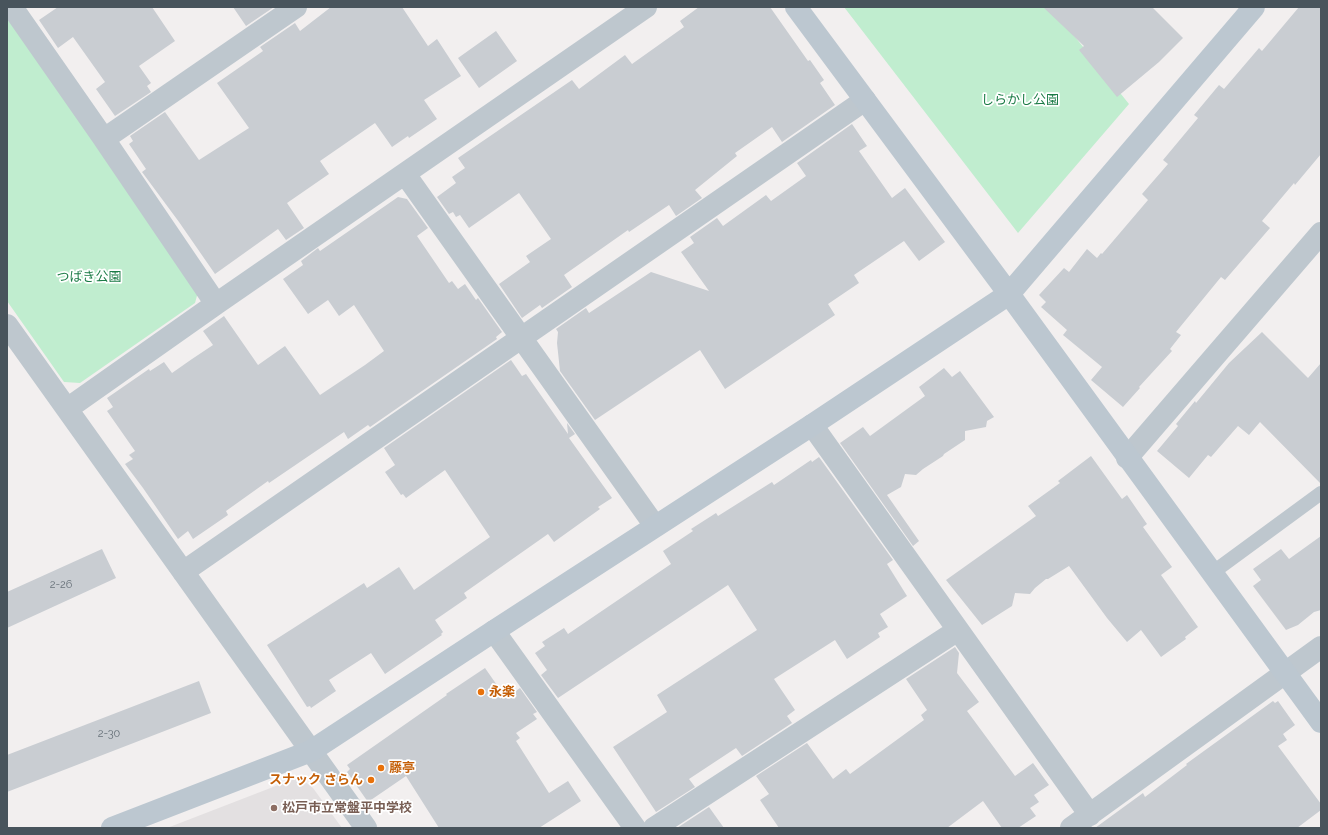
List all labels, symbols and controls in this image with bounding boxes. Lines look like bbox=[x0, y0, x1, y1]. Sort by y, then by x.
park label: しらかし公園 bbox=[981, 92, 1059, 108]
park label: つばき公園 bbox=[57, 269, 121, 285]
house number: 2-26 bbox=[50, 578, 72, 592]
place label: 永楽 bbox=[489, 684, 515, 700]
marker: 永楽 bbox=[476, 687, 486, 697]
house number: 2-30 bbox=[98, 727, 120, 741]
place label: 藤亭 bbox=[389, 760, 415, 776]
marker: 藤亭 bbox=[376, 763, 386, 773]
place label: スナック さらん bbox=[269, 772, 363, 788]
marker: スナック さらん bbox=[366, 775, 376, 785]
place label: 松戸市立常盤平中学校 bbox=[282, 800, 412, 816]
marker: 松戸市立常盤平中学校 bbox=[269, 803, 279, 813]

